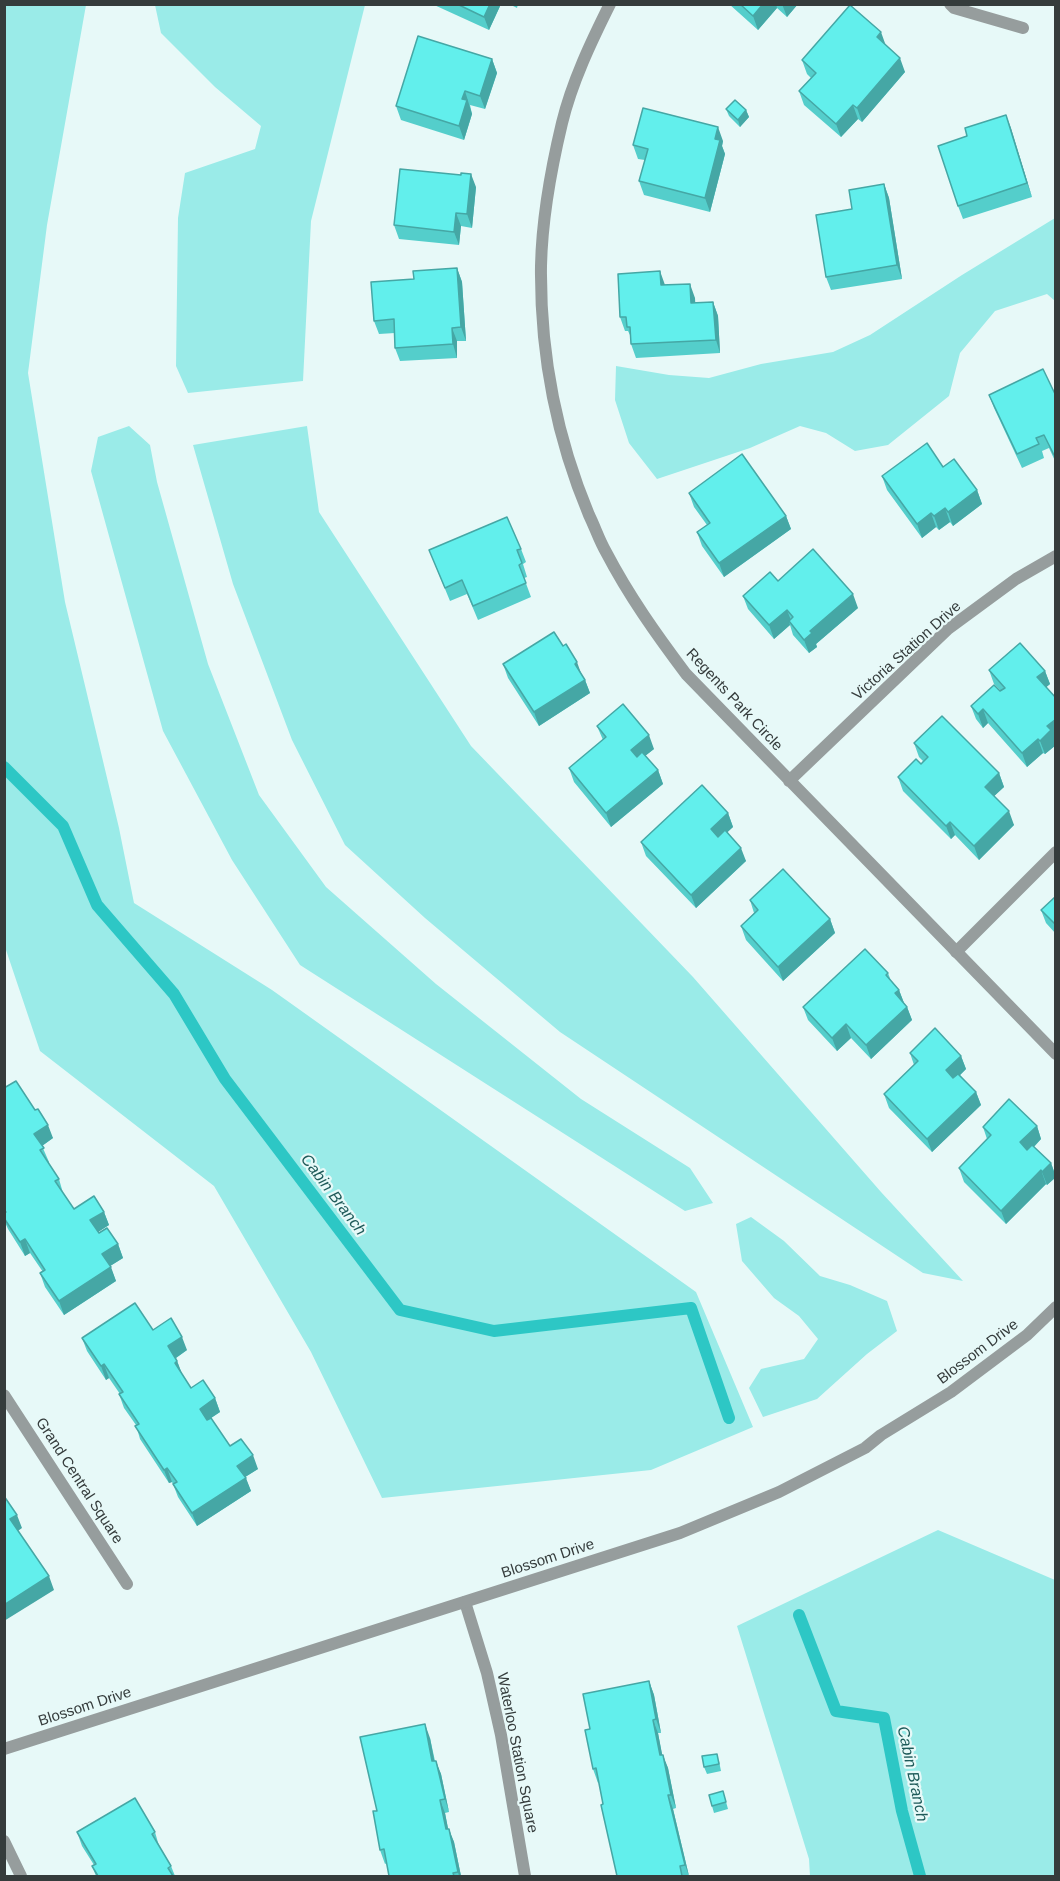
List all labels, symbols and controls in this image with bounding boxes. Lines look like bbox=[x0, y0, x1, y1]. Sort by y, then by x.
street label: Victoria Station Drive bbox=[849, 598, 965, 704]
street label: Regents Park Circle bbox=[682, 645, 786, 755]
water label: Cabin Branch bbox=[296, 1151, 370, 1239]
street label: Blossom Drive bbox=[934, 1316, 1022, 1388]
street label: Grand Central Square bbox=[31, 1415, 127, 1547]
street label: Blossom Drive bbox=[499, 1536, 597, 1582]
street label: Waterloo Station Square bbox=[493, 1671, 541, 1835]
street label: Blossom Drive bbox=[36, 1684, 134, 1730]
water label: Cabin Branch bbox=[893, 1725, 931, 1823]

